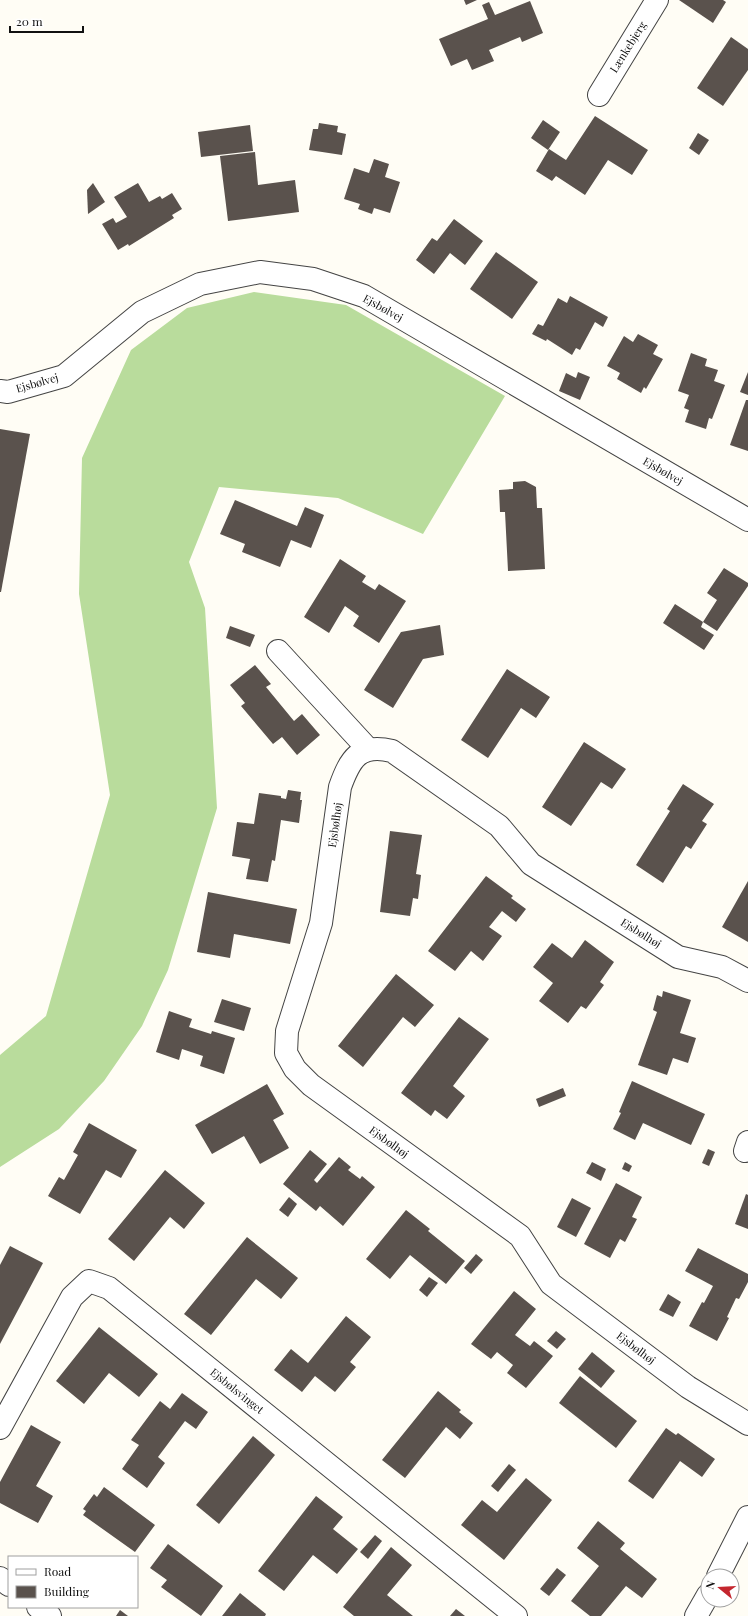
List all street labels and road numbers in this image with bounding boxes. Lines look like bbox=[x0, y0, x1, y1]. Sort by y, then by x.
street label: Lænkebjerg bbox=[606, 18, 649, 75]
street label: Ejsbølvej bbox=[361, 290, 406, 325]
street label: Ejsbølvej bbox=[14, 369, 60, 396]
street label: Ejsbølvej bbox=[641, 453, 686, 488]
street label: Ejsbølhøj bbox=[324, 801, 345, 848]
street label: Ejsbølhøj bbox=[618, 914, 664, 951]
street label: Ejsbølhøj bbox=[367, 1122, 412, 1161]
street label: Ejsbølhøj bbox=[614, 1328, 659, 1367]
street label: Ejsbølsvinget bbox=[207, 1364, 267, 1417]

